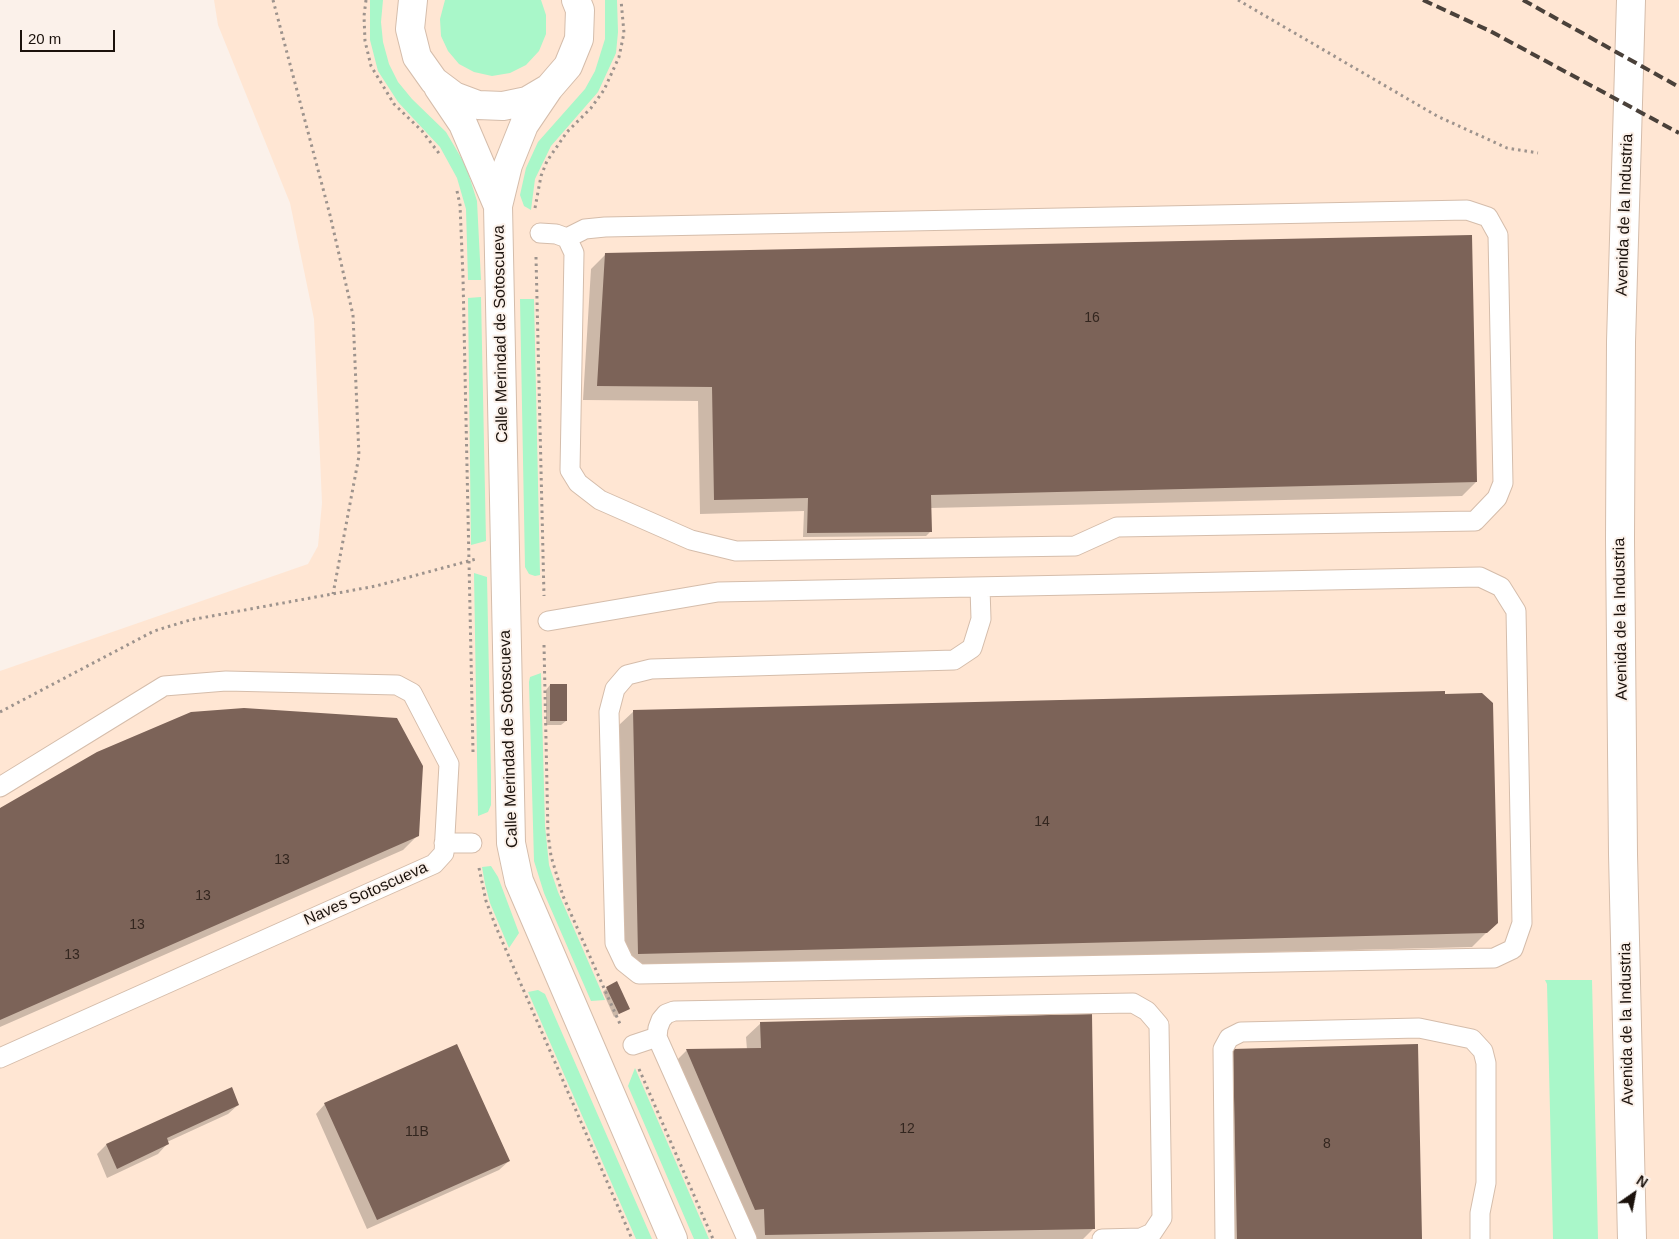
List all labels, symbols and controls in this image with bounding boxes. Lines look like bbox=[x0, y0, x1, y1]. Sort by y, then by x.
scale bar bbox=[22, 20, 118, 52]
text: 20 m bbox=[28, 30, 61, 47]
street label: Avenida de la Industria bbox=[1613, 133, 1637, 297]
street label: Calle Merindad de Sotoscueva bbox=[489, 225, 513, 443]
house number: 16 bbox=[1084, 310, 1100, 326]
street label: Avenida de la Industria bbox=[1610, 538, 1632, 700]
street label: Calle Merindad de Sotoscueva bbox=[496, 630, 522, 848]
house number: 14 bbox=[1034, 814, 1050, 830]
house number: 13 bbox=[274, 852, 290, 868]
street label: Naves Sotoscueva bbox=[301, 858, 431, 930]
house number: 13 bbox=[195, 888, 211, 904]
house number: 13 bbox=[129, 917, 145, 933]
street label: Avenida de la Industria bbox=[1616, 943, 1638, 1105]
house number: 13 bbox=[64, 947, 80, 963]
house number: 12 bbox=[899, 1121, 915, 1137]
house number: 11B bbox=[405, 1124, 429, 1140]
house number: 8 bbox=[1323, 1136, 1331, 1152]
north arrow bbox=[1609, 1169, 1659, 1219]
text: N bbox=[1634, 1172, 1651, 1191]

